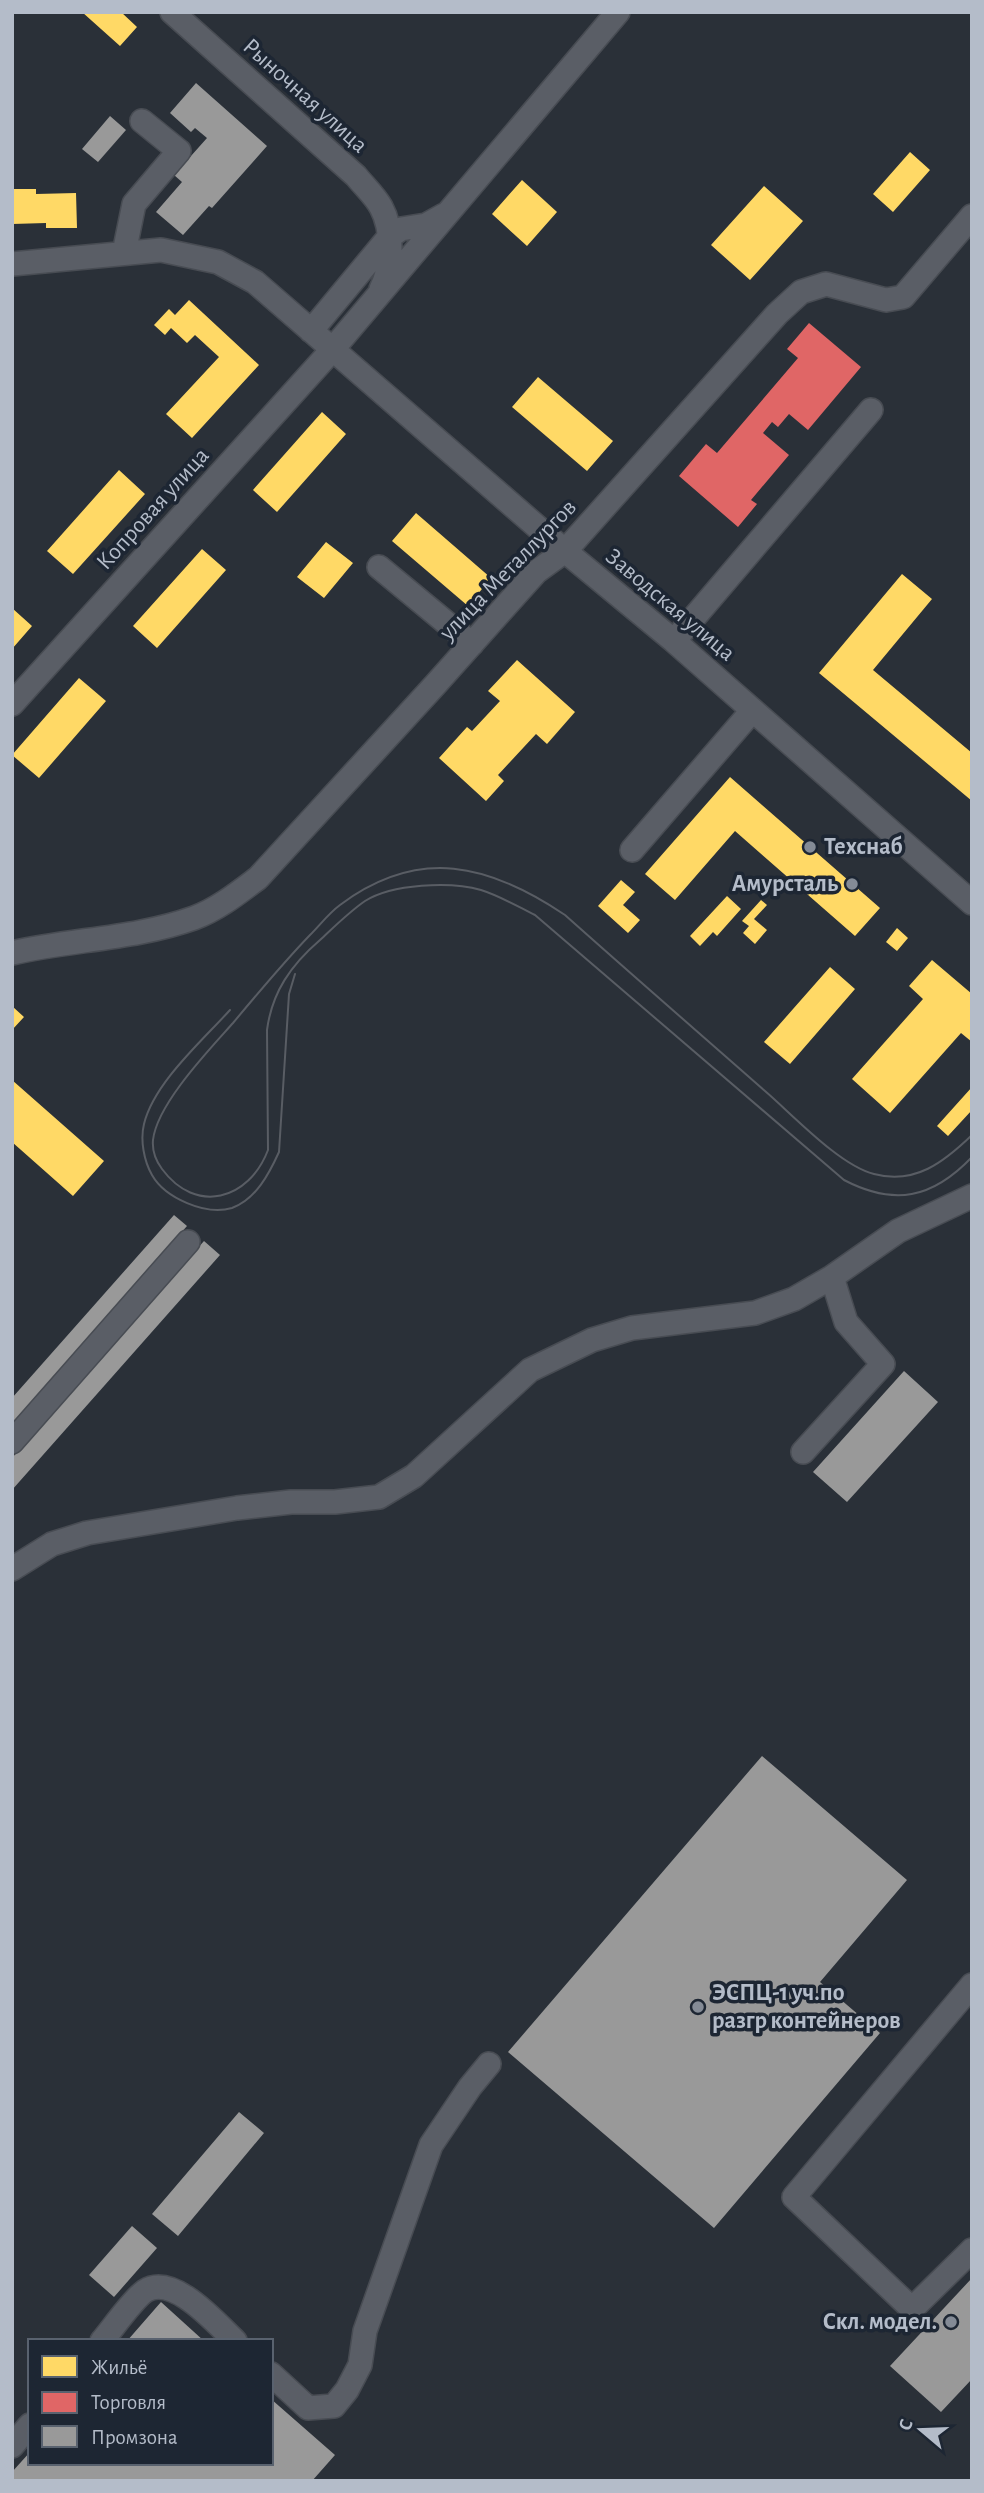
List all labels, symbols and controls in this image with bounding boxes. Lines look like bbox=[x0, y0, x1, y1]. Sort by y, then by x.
street label: Рыночная улица bbox=[238, 34, 372, 158]
street label: Копровая улица bbox=[92, 443, 214, 575]
street label: улица Металлургов bbox=[434, 495, 581, 646]
street label: Заводская улица bbox=[601, 544, 739, 666]
place label: Техснаб bbox=[824, 835, 903, 859]
marker: Техснаб bbox=[802, 839, 818, 855]
place label: Амурсталь bbox=[732, 872, 838, 896]
marker: Амурсталь bbox=[844, 876, 860, 892]
place label: ЭСПЦ-1 уч.по разгр контейнеров bbox=[712, 1981, 901, 2033]
marker: ЭСПЦ-1 уч.по разгр контейнеров bbox=[690, 1999, 706, 2015]
place label: Скл. модел. bbox=[823, 2310, 937, 2334]
marker: Скл. модел. bbox=[943, 2314, 959, 2330]
legend bbox=[28, 2339, 273, 2465]
text: Жильё bbox=[91, 2357, 147, 2378]
text: Торговля bbox=[91, 2392, 166, 2413]
north arrow bbox=[886, 2395, 956, 2465]
text: С bbox=[896, 2417, 917, 2433]
text: Промзона bbox=[91, 2427, 178, 2448]

